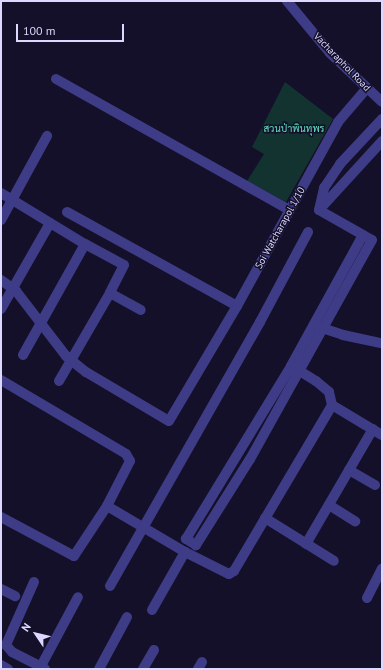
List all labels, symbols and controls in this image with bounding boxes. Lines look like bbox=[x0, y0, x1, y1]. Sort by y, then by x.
scale bar bbox=[18, 16, 126, 42]
text: 100 m bbox=[23, 23, 56, 38]
street label: Vacharaphol Road bbox=[311, 30, 373, 94]
park label: สวนป่าพินทุพร bbox=[264, 123, 324, 135]
street label: Soi Watcharapol 1/10 bbox=[253, 185, 307, 271]
north arrow bbox=[16, 614, 56, 654]
text: N bbox=[18, 620, 34, 634]

